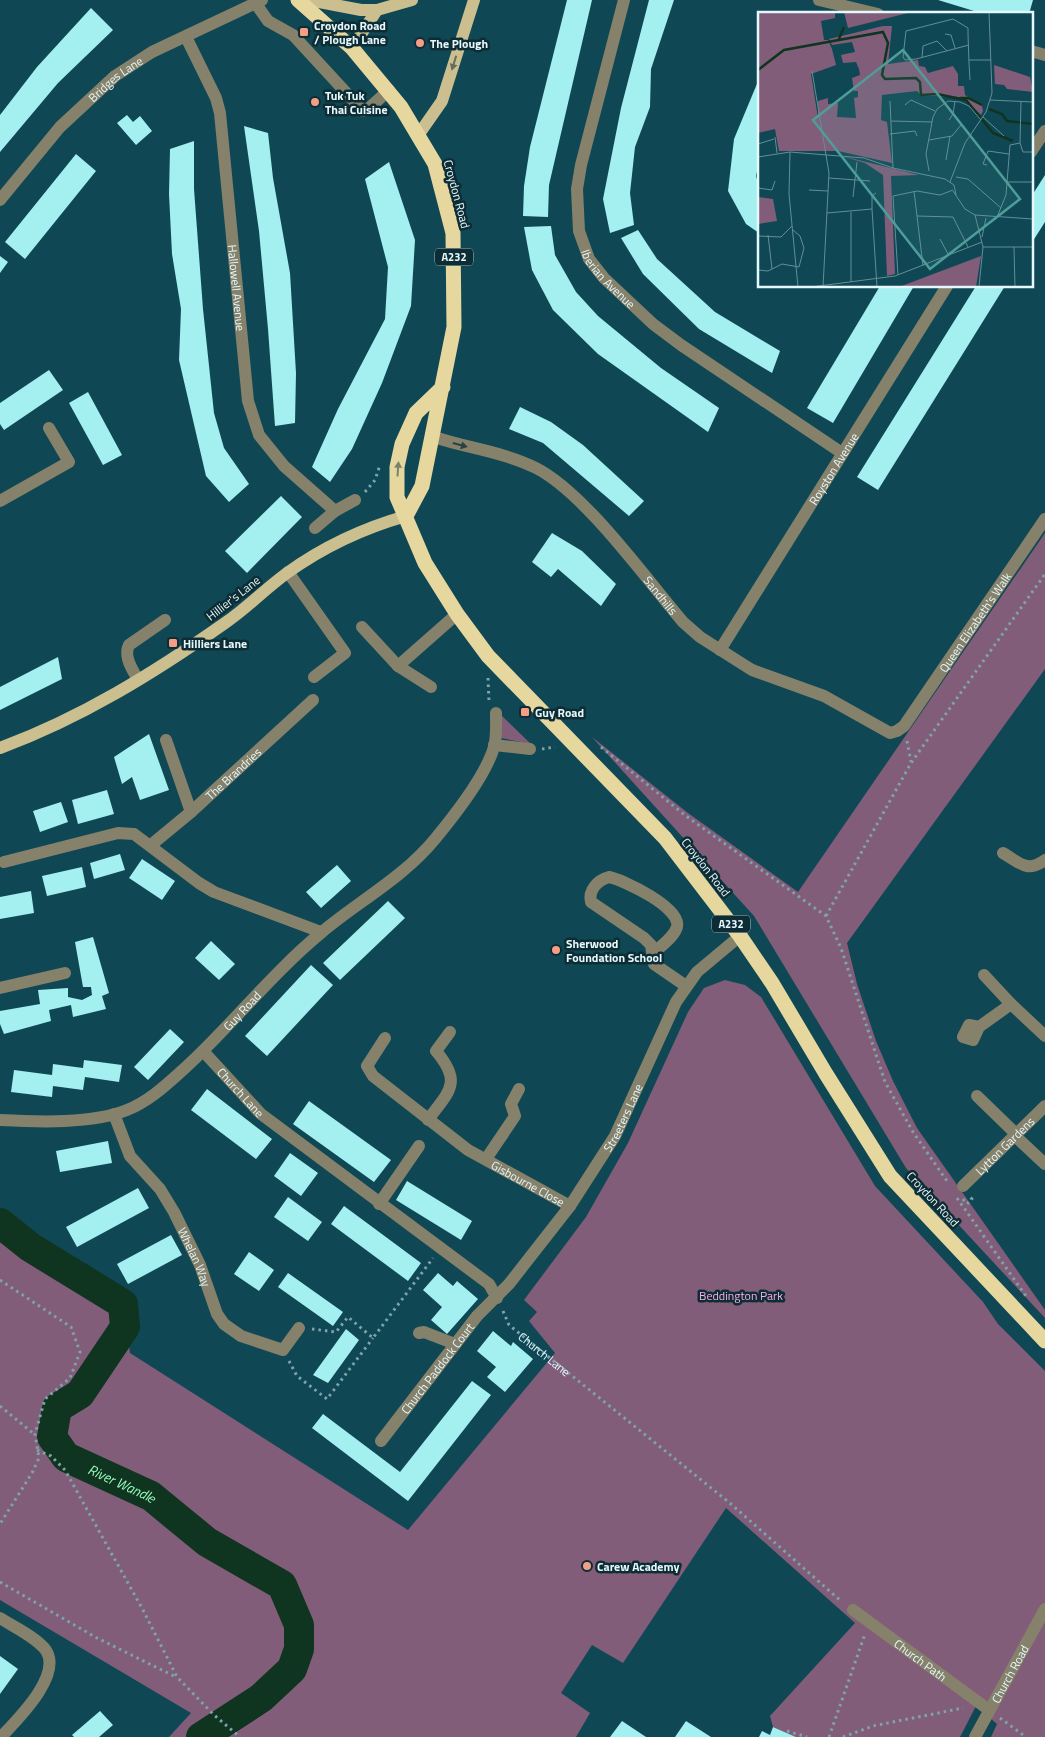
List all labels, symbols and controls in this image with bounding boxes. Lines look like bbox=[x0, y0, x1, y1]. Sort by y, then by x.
inset map bbox=[758, 12, 1032, 288]
place label: Croydon Road / Plough Lane bbox=[314, 16, 386, 49]
marker: Croydon Road / Plough Lane bbox=[298, 26, 310, 38]
place label: The Plough bbox=[430, 34, 488, 53]
marker: The Plough bbox=[414, 37, 426, 49]
street label: Bridges Lane bbox=[83, 51, 146, 106]
one-way arrow bbox=[449, 56, 457, 71]
place label: Tuk Tuk Thai Cuisine bbox=[325, 86, 388, 119]
marker: Tuk Tuk Thai Cuisine bbox=[309, 96, 321, 108]
street label: Croydon Road bbox=[439, 158, 475, 230]
street label: Hallowell Avenue bbox=[223, 244, 251, 332]
street label: Iberian Avenue bbox=[577, 246, 640, 313]
road number: A232 bbox=[435, 248, 473, 266]
street label: Royston Avenue bbox=[803, 429, 863, 508]
one-way arrow bbox=[452, 441, 468, 449]
one-way arrow bbox=[394, 461, 402, 477]
street label: Queen Elizabeth's Walk bbox=[934, 568, 1016, 676]
street label: Hillier's Lane bbox=[202, 571, 264, 625]
street label: Sandhills bbox=[639, 572, 683, 619]
place label: Hilliers Lane bbox=[183, 634, 247, 653]
marker: Hilliers Lane bbox=[167, 637, 179, 649]
place label: Guy Road bbox=[535, 703, 584, 722]
marker: Guy Road bbox=[519, 706, 531, 718]
street label: The Brandries bbox=[201, 742, 266, 804]
street label: Croydon Road bbox=[677, 834, 735, 900]
road number: A232 bbox=[712, 916, 750, 932]
place label: Sherwood Foundation School bbox=[566, 934, 662, 967]
marker: Sherwood Foundation School bbox=[550, 944, 562, 956]
street label: Guy Road bbox=[218, 986, 265, 1035]
street label: Church Lane bbox=[213, 1063, 269, 1121]
street label: Streeters Lane bbox=[598, 1080, 647, 1155]
street label: Lytton Gardens bbox=[970, 1112, 1039, 1179]
street label: Gisbourne Close bbox=[488, 1155, 568, 1211]
street label: Croydon Road bbox=[902, 1167, 964, 1231]
street label: Whelan Way bbox=[173, 1224, 216, 1289]
park label: Beddington Park bbox=[699, 1286, 783, 1305]
street label: Church Paddock Court bbox=[396, 1318, 479, 1418]
street label: Church Lane bbox=[515, 1327, 575, 1381]
water label: River Wandle bbox=[85, 1458, 163, 1508]
place label: Carew Academy bbox=[597, 1557, 680, 1576]
marker: Carew Academy bbox=[581, 1560, 593, 1572]
street label: Church Path bbox=[890, 1634, 951, 1686]
street label: Church Road bbox=[986, 1641, 1033, 1706]

